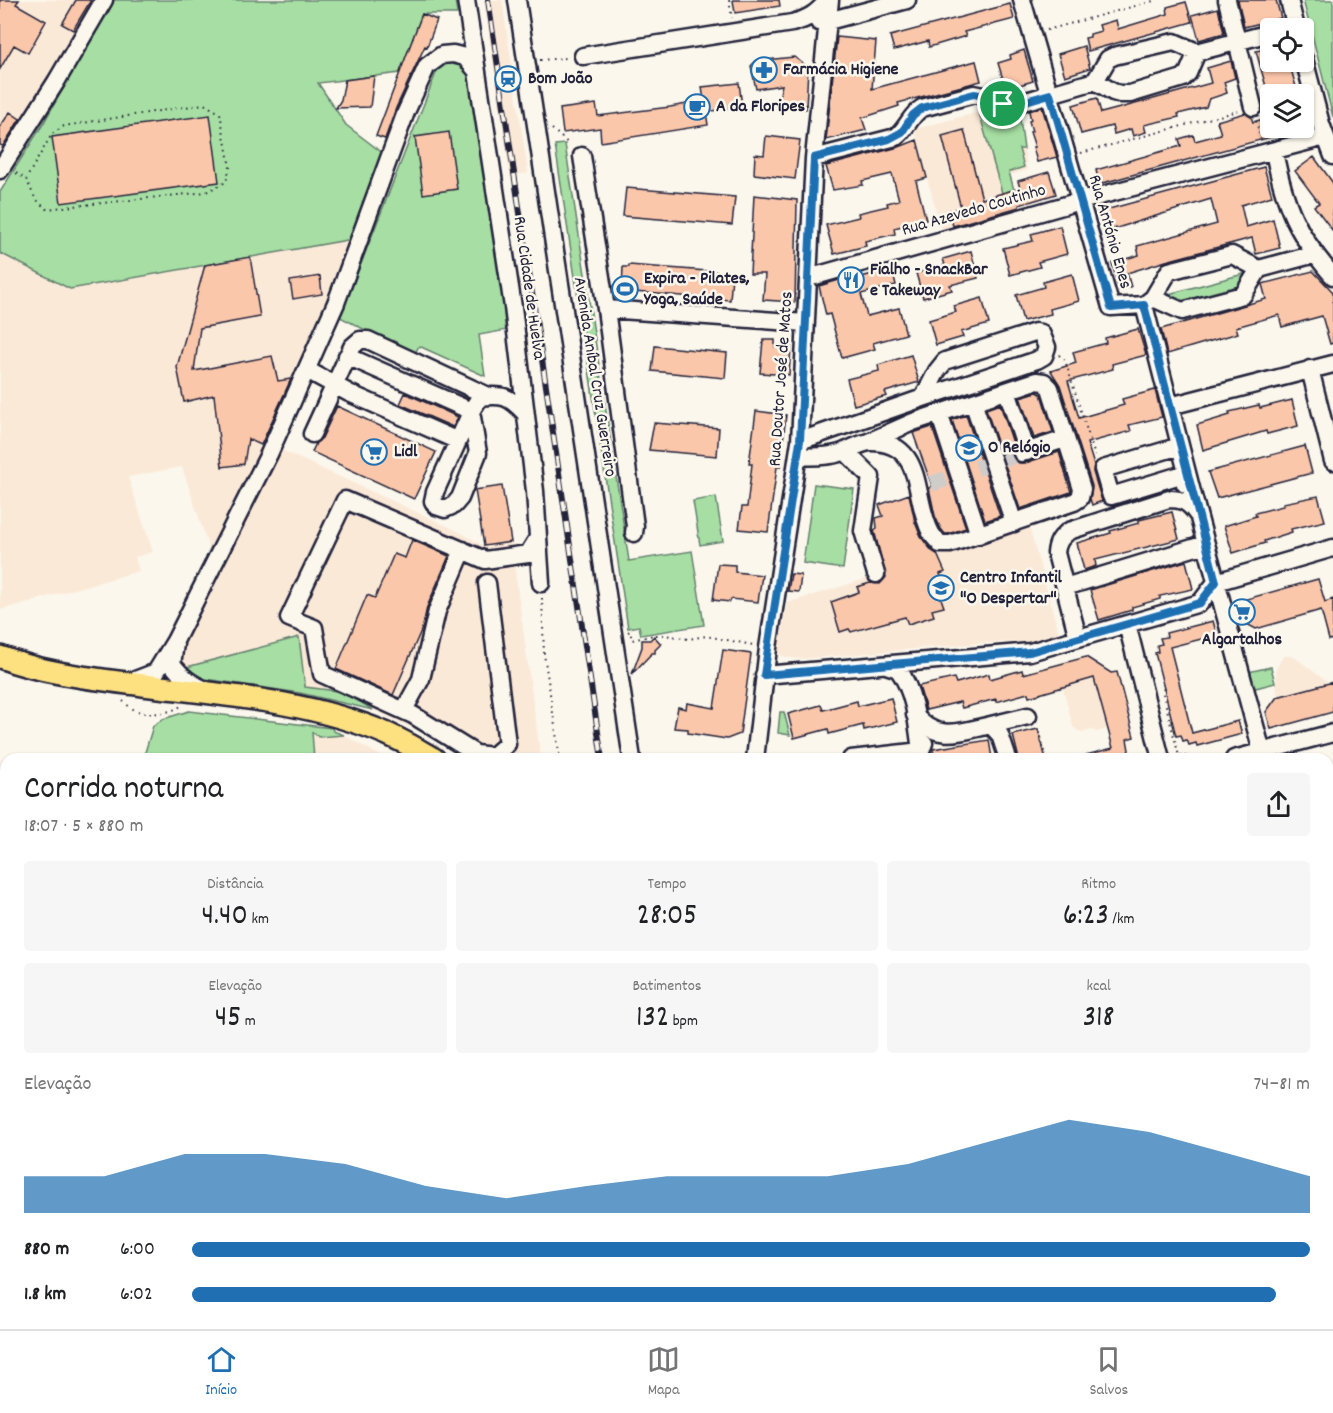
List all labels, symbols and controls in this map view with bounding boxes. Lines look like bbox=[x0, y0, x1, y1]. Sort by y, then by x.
map controls bbox=[1260, 18, 1314, 138]
button: locate bbox=[1260, 18, 1314, 72]
pharmacy icon: Farmácia Higiene bbox=[749, 55, 779, 85]
place label: Farmácia Higiene bbox=[783, 58, 899, 83]
station icon: Bom João bbox=[493, 64, 523, 94]
place label: Bom João bbox=[528, 67, 593, 92]
pin bbox=[977, 78, 1028, 129]
button: layers bbox=[1260, 84, 1314, 138]
icon: arrive bbox=[986, 87, 1019, 120]
cafe icon: A da Floripes bbox=[682, 92, 712, 122]
place label: A da Floripes bbox=[716, 95, 805, 120]
street label: Rua António Enes bbox=[1081, 172, 1137, 292]
street label: Rua Azevedo Coutinho bbox=[899, 178, 1049, 244]
street label: Rua Cidade de Huelva bbox=[506, 215, 550, 362]
place label: Fialho - SnackBar e Takeway bbox=[870, 258, 988, 304]
restaurant icon: Fialho - SnackBar e Takeway bbox=[836, 265, 866, 295]
place label: Expira - Pilates, Yoga, Saúde bbox=[643, 267, 750, 313]
sports icon: Expira - Pilates, Yoga, Saúde bbox=[610, 274, 640, 304]
street label: Avenida Aníbal Cruz Guerreiro bbox=[566, 275, 622, 479]
street label: Rua Doutor José de Matos bbox=[763, 291, 801, 467]
school or university icon: O Relógio bbox=[954, 433, 984, 463]
place label: O Relógio bbox=[988, 436, 1051, 461]
supermarket icon: Lidl bbox=[359, 437, 389, 467]
place label: Lidl bbox=[394, 440, 418, 465]
place label: Centro Infantil "O Despertar" bbox=[960, 566, 1063, 612]
school or university icon: Centro Infantil "O Despertar" bbox=[926, 573, 956, 603]
supermarket icon: Algartalhos bbox=[1227, 597, 1257, 627]
place label: Algartalhos bbox=[1202, 628, 1283, 653]
text: Corrida noturna bbox=[24, 767, 223, 814]
button: share bbox=[1247, 773, 1310, 836]
text: 18:07 · 5 × 880 m bbox=[24, 813, 144, 841]
text: Distância bbox=[207, 873, 263, 896]
text: Tempo bbox=[648, 873, 686, 896]
text: Ritmo bbox=[1081, 873, 1116, 896]
text: 4.40 bbox=[202, 896, 248, 939]
text: 28:05 bbox=[637, 896, 697, 939]
text: 6:23 bbox=[1063, 896, 1109, 939]
text: km bbox=[248, 908, 269, 931]
text: /km bbox=[1109, 908, 1135, 931]
text: Elevação bbox=[208, 975, 262, 998]
text: Batimentos bbox=[632, 975, 702, 998]
text: kcal bbox=[1087, 975, 1111, 998]
text: 45 bbox=[215, 998, 241, 1041]
text: 132 bbox=[636, 998, 669, 1041]
text: 318 bbox=[1083, 998, 1115, 1041]
text: m bbox=[241, 1010, 256, 1033]
text: bpm bbox=[669, 1010, 698, 1033]
text: Elevação bbox=[24, 1071, 91, 1099]
text: 74–81 m bbox=[1253, 1071, 1310, 1099]
text: 880 m bbox=[24, 1236, 69, 1264]
text: 6:00 bbox=[120, 1236, 155, 1264]
text: 1.8 km bbox=[24, 1281, 66, 1309]
text: 6:02 bbox=[120, 1281, 153, 1309]
tab: Início bbox=[205, 1343, 238, 1402]
tab: Mapa bbox=[647, 1343, 680, 1402]
tab: Salvos bbox=[1089, 1343, 1128, 1402]

